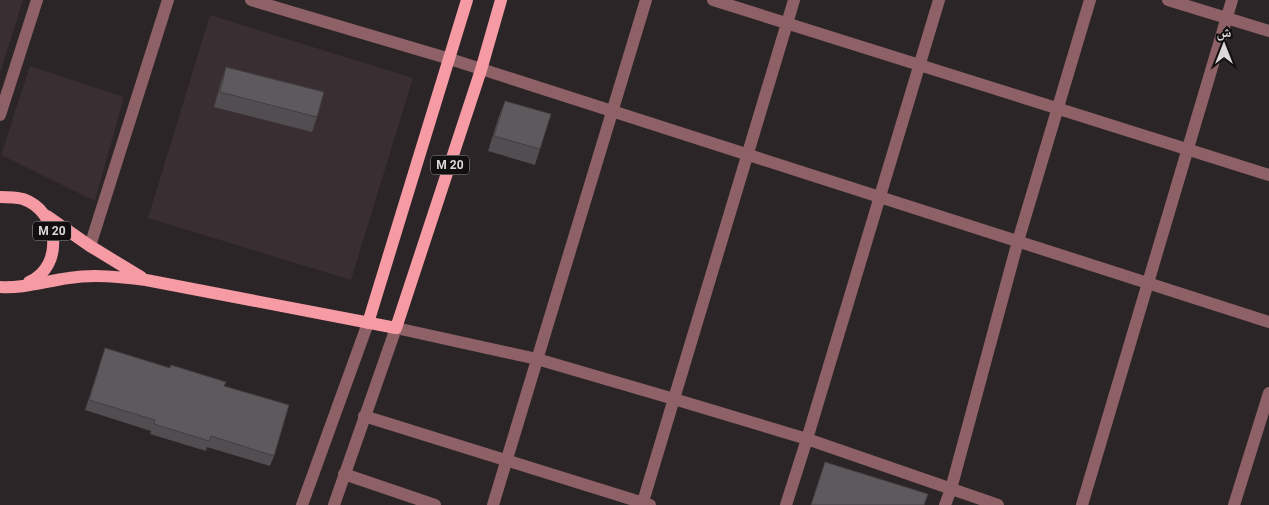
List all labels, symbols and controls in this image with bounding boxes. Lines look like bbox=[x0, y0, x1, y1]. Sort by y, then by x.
north arrow bbox=[1199, 20, 1249, 70]
text: ش bbox=[1217, 24, 1232, 41]
road number: M 20 bbox=[431, 156, 469, 174]
road number: M 20 bbox=[33, 222, 71, 240]

